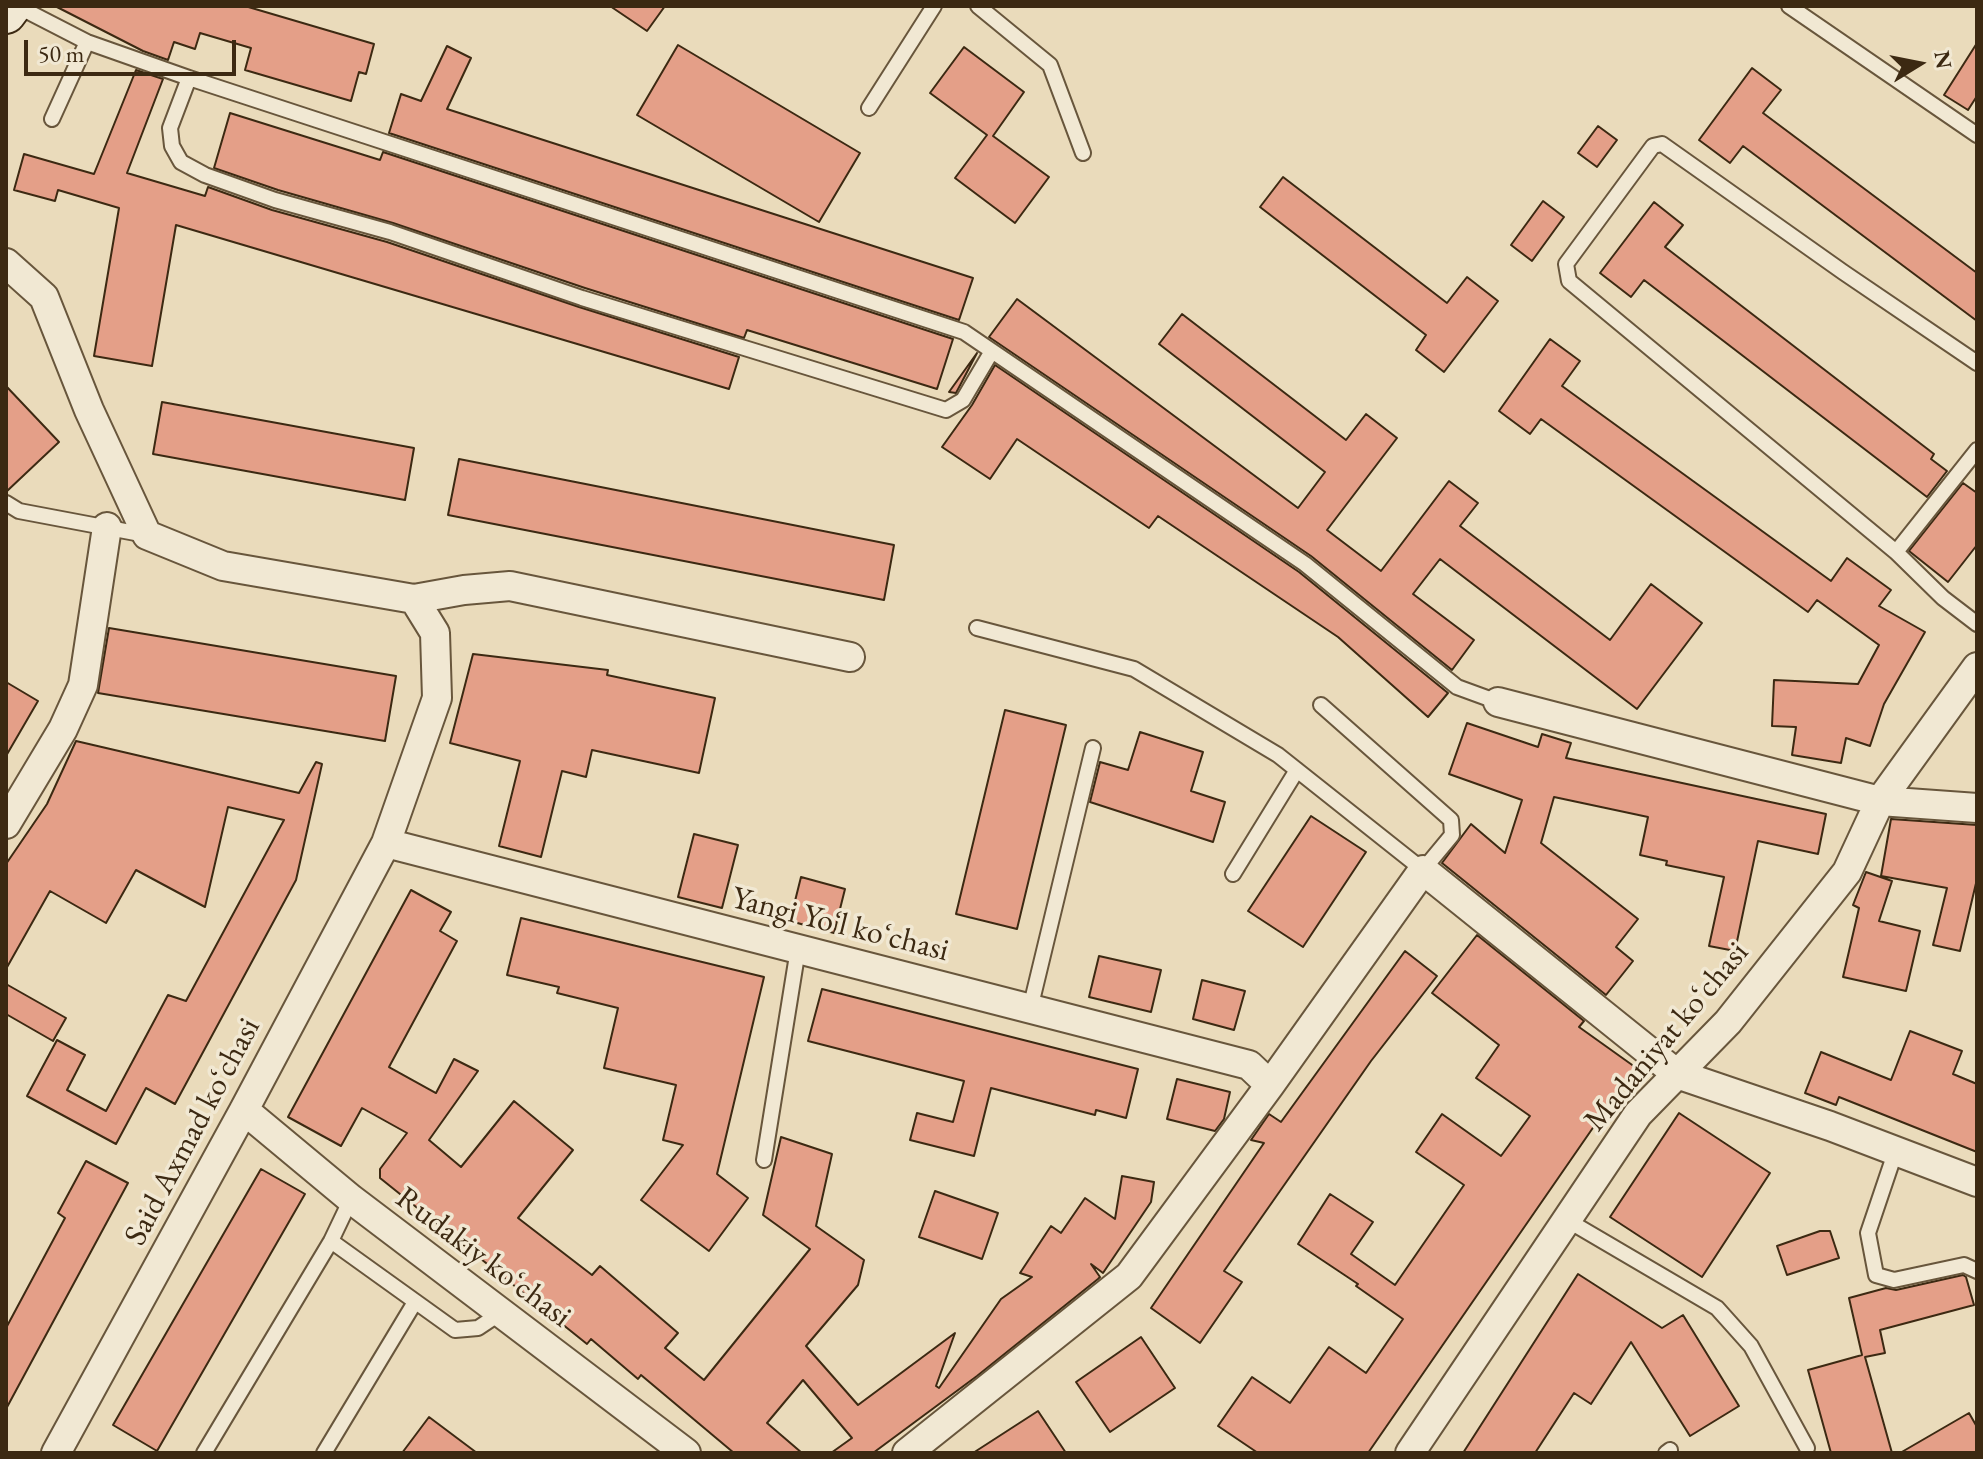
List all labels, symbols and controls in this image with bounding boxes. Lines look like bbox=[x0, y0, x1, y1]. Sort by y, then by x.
scale bar bbox=[28, 24, 240, 74]
north arrow bbox=[1879, 24, 1959, 104]
text: 50 m bbox=[38, 38, 85, 69]
text: N bbox=[1927, 48, 1959, 71]
street label: Yangi Yoʻl koʻchasi bbox=[727, 879, 953, 971]
street label: Madaniyat koʻchasi bbox=[1577, 935, 1757, 1139]
street label: Said Axmad koʻchasi bbox=[117, 1012, 269, 1252]
street label: Rudakiy koʻchasi bbox=[388, 1180, 578, 1336]

